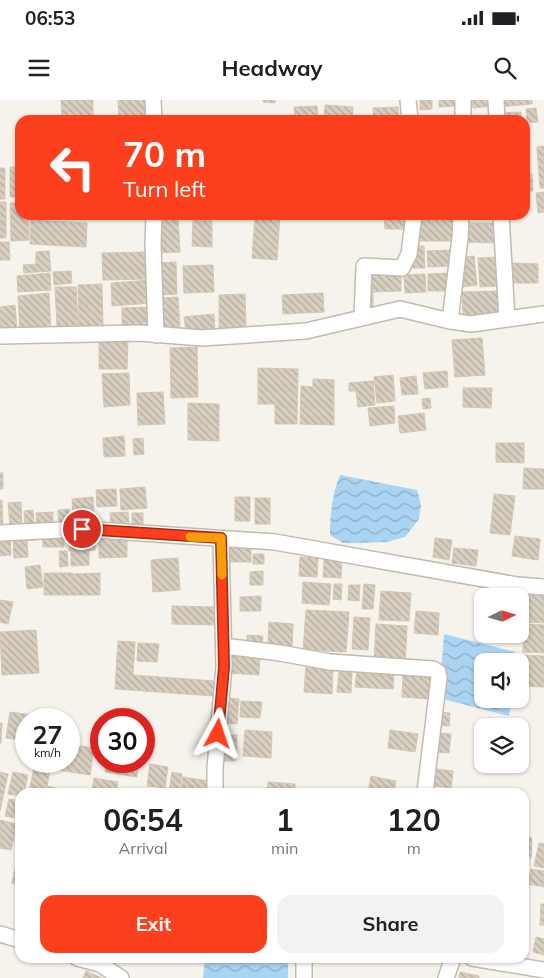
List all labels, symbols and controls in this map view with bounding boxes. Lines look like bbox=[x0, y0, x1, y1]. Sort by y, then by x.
text: 06:53 bbox=[25, 6, 75, 30]
icon: menu bbox=[25, 54, 53, 82]
text: Headway bbox=[221, 54, 323, 82]
icon: search bbox=[491, 54, 519, 82]
text: 70 m bbox=[123, 132, 206, 176]
icon: left bbox=[40, 135, 105, 200]
text: Turn left bbox=[123, 175, 206, 203]
pin bbox=[61, 508, 103, 550]
icon: arrive bbox=[68, 515, 96, 543]
north arrow bbox=[474, 588, 529, 642]
map controls bbox=[474, 588, 529, 773]
button: sound bbox=[474, 653, 529, 708]
position arrow bbox=[191, 707, 243, 759]
speed limit sign: 30 bbox=[90, 708, 155, 773]
button: layers bbox=[474, 718, 529, 773]
text: 27 bbox=[32, 719, 63, 750]
text: km/h bbox=[34, 745, 61, 760]
text: 06:54 bbox=[103, 801, 183, 839]
text: 1 bbox=[276, 801, 294, 839]
text: 120 bbox=[387, 801, 441, 839]
text: Arrival bbox=[119, 838, 168, 858]
text: min bbox=[271, 838, 298, 858]
text: m bbox=[407, 838, 421, 858]
button: Exit bbox=[40, 895, 267, 953]
button: Share bbox=[277, 895, 504, 953]

